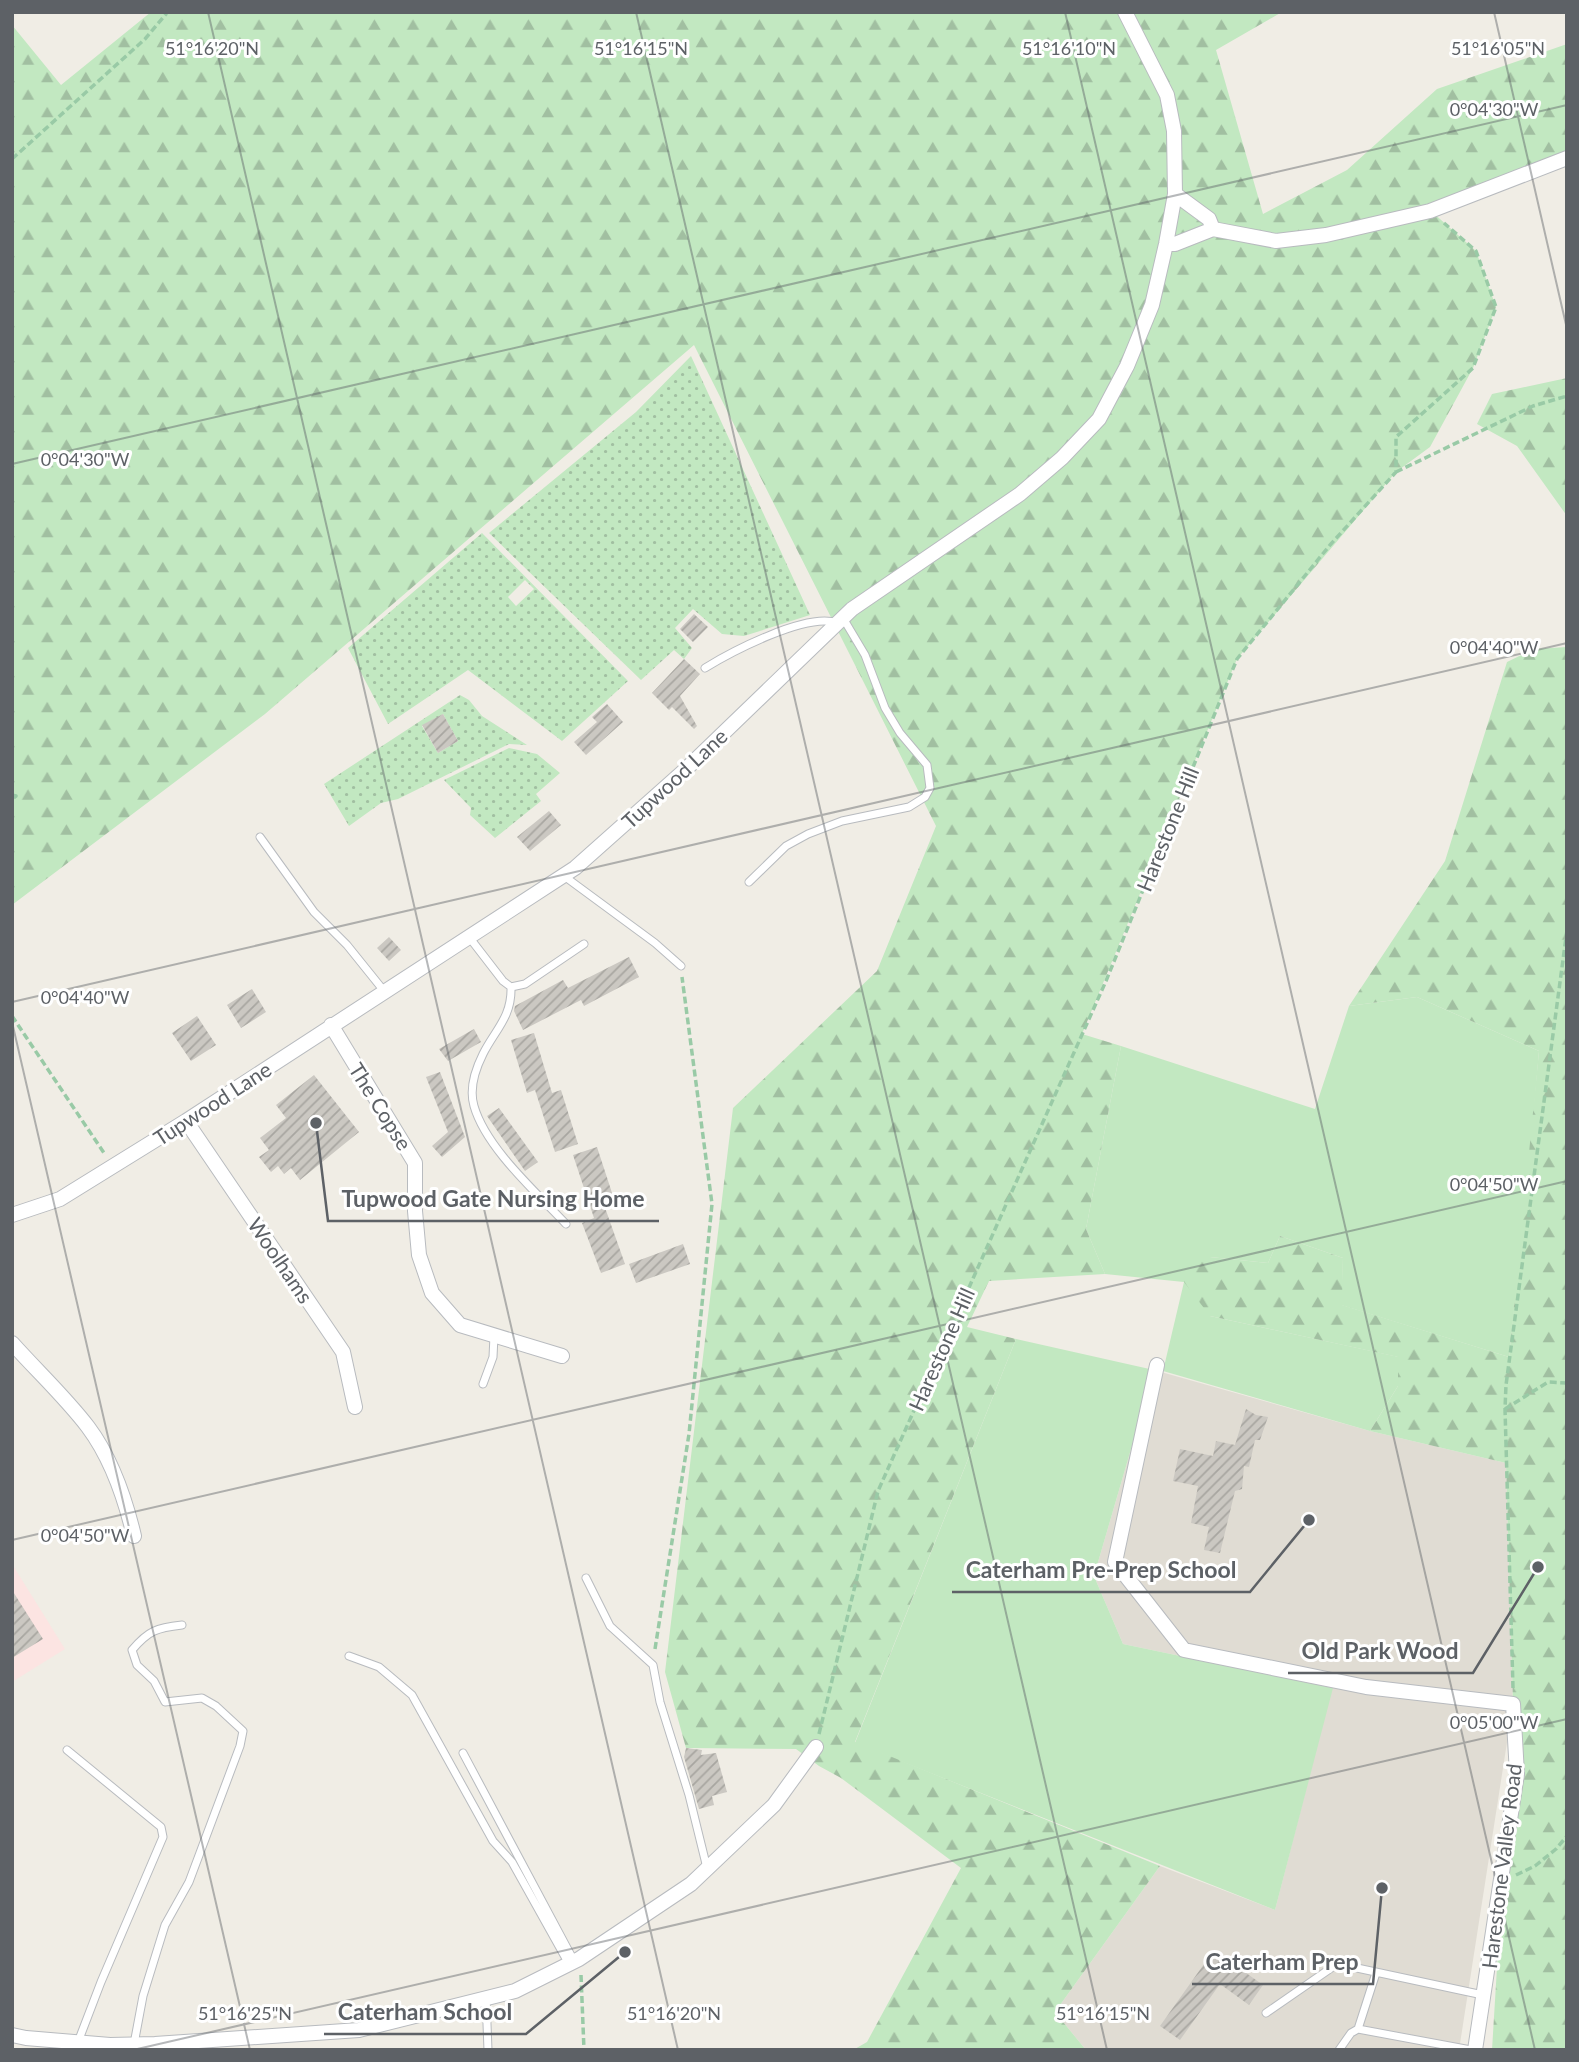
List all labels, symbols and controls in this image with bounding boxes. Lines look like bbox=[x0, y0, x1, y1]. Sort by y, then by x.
text: 51°16'20"N bbox=[165, 37, 259, 59]
text: 51°16'15"N bbox=[594, 37, 688, 59]
text: 51°16'10"N bbox=[1022, 37, 1116, 59]
text: 51°16'05"N bbox=[1451, 37, 1545, 59]
text: 0°04'30"W bbox=[1450, 98, 1539, 120]
text: 0°04'30"W bbox=[41, 448, 130, 470]
text: 0°04'40"W bbox=[1450, 636, 1539, 658]
street label: Tupwood Lane bbox=[616, 723, 732, 833]
street label: Harestone Hill bbox=[1131, 763, 1203, 895]
text: 0°04'40"W bbox=[41, 986, 130, 1008]
street label: Tupwood Lane bbox=[149, 1056, 275, 1150]
street label: The Copse bbox=[344, 1058, 418, 1154]
text: 0°04'50"W bbox=[1450, 1173, 1539, 1195]
callout: Tupwood Gate Nursing Home bbox=[328, 1177, 659, 1221]
text: Tupwood Gate Nursing Home bbox=[341, 1184, 645, 1212]
street label: Woolhams bbox=[243, 1212, 319, 1308]
street label: Harestone Hill bbox=[903, 1284, 979, 1414]
text: 0°04'50"W bbox=[41, 1524, 130, 1546]
callout: Caterham Pre-Prep School bbox=[952, 1548, 1250, 1592]
text: Caterham Pre-Prep School bbox=[966, 1555, 1236, 1583]
callout: Old Park Wood bbox=[1288, 1629, 1473, 1673]
text: Old Park Wood bbox=[1302, 1636, 1458, 1664]
text: 0°05'00"W bbox=[1450, 1711, 1539, 1733]
street label: Harestone Valley Road bbox=[1476, 1762, 1526, 1970]
callout: Caterham Prep bbox=[1192, 1940, 1373, 1984]
text: Caterham Prep bbox=[1205, 1947, 1359, 1975]
callout: Caterham School bbox=[324, 1990, 526, 2034]
text: Caterham School bbox=[338, 1997, 512, 2025]
text: 51°16'25"N bbox=[198, 2002, 292, 2024]
text: 51°16'20"N bbox=[627, 2002, 721, 2024]
text: 51°16'15"N bbox=[1056, 2002, 1150, 2024]

